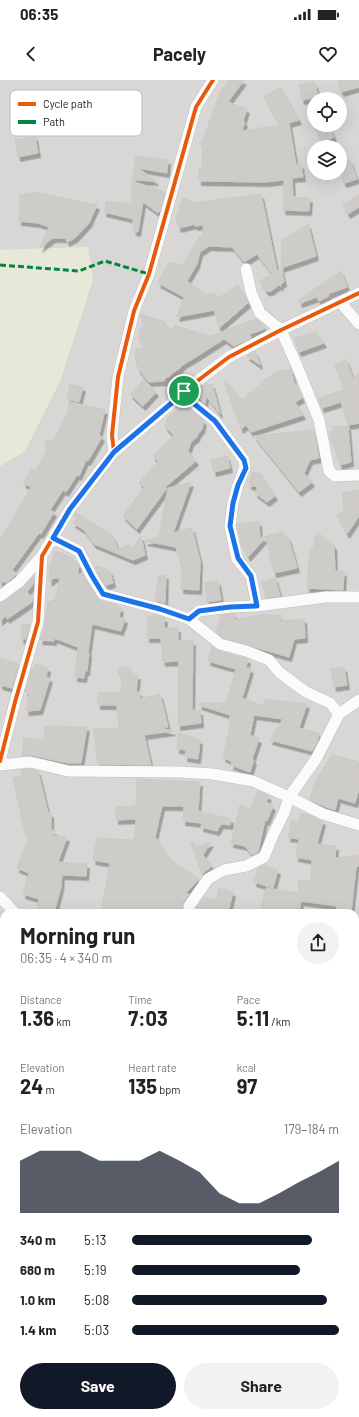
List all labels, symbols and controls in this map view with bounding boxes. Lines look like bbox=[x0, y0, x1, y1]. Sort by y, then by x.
text: 06:35 bbox=[20, 5, 58, 23]
icon: back bbox=[20, 43, 42, 65]
text: Pacely bbox=[153, 43, 206, 65]
icon: heart bbox=[317, 43, 339, 65]
legend bbox=[10, 90, 142, 136]
map controls bbox=[307, 92, 347, 180]
button: locate bbox=[307, 92, 347, 132]
text: Cycle path bbox=[43, 97, 93, 110]
text: Path bbox=[43, 115, 65, 128]
button: layers bbox=[307, 140, 347, 180]
pin bbox=[167, 374, 201, 408]
icon: arrive bbox=[173, 380, 195, 402]
text: Morning run bbox=[20, 922, 135, 948]
button: share bbox=[297, 922, 339, 964]
text: 06:35 · 4 × 340 m bbox=[20, 950, 112, 966]
text: Distance bbox=[20, 993, 62, 1006]
text: Time bbox=[128, 993, 152, 1006]
text: Pace bbox=[237, 993, 260, 1006]
text: 1.36 bbox=[20, 1006, 54, 1030]
text: 7:03 bbox=[128, 1006, 168, 1030]
text: 5:11 bbox=[237, 1006, 269, 1030]
text: km bbox=[54, 1015, 71, 1028]
text: /km bbox=[269, 1015, 290, 1028]
text: Elevation bbox=[20, 1061, 64, 1074]
text: Heart rate bbox=[128, 1061, 177, 1074]
text: kcal bbox=[237, 1061, 256, 1074]
text: 24 bbox=[20, 1074, 43, 1098]
text: 135 bbox=[128, 1074, 157, 1098]
text: 97 bbox=[237, 1074, 257, 1098]
text: m bbox=[43, 1083, 55, 1096]
text: bpm bbox=[157, 1083, 180, 1096]
text: Elevation bbox=[20, 1121, 72, 1137]
text: 179–184 m bbox=[284, 1121, 339, 1137]
text: 340 m bbox=[20, 1232, 56, 1248]
text: 5:13 bbox=[84, 1232, 106, 1248]
text: 680 m bbox=[20, 1262, 55, 1278]
text: 5:19 bbox=[84, 1262, 106, 1278]
text: 1.0 km bbox=[20, 1292, 56, 1308]
text: 5:08 bbox=[84, 1292, 109, 1308]
text: 1.4 km bbox=[20, 1322, 56, 1338]
text: 5:03 bbox=[84, 1322, 109, 1338]
button: Save bbox=[20, 1363, 176, 1409]
button: Share bbox=[184, 1363, 339, 1409]

